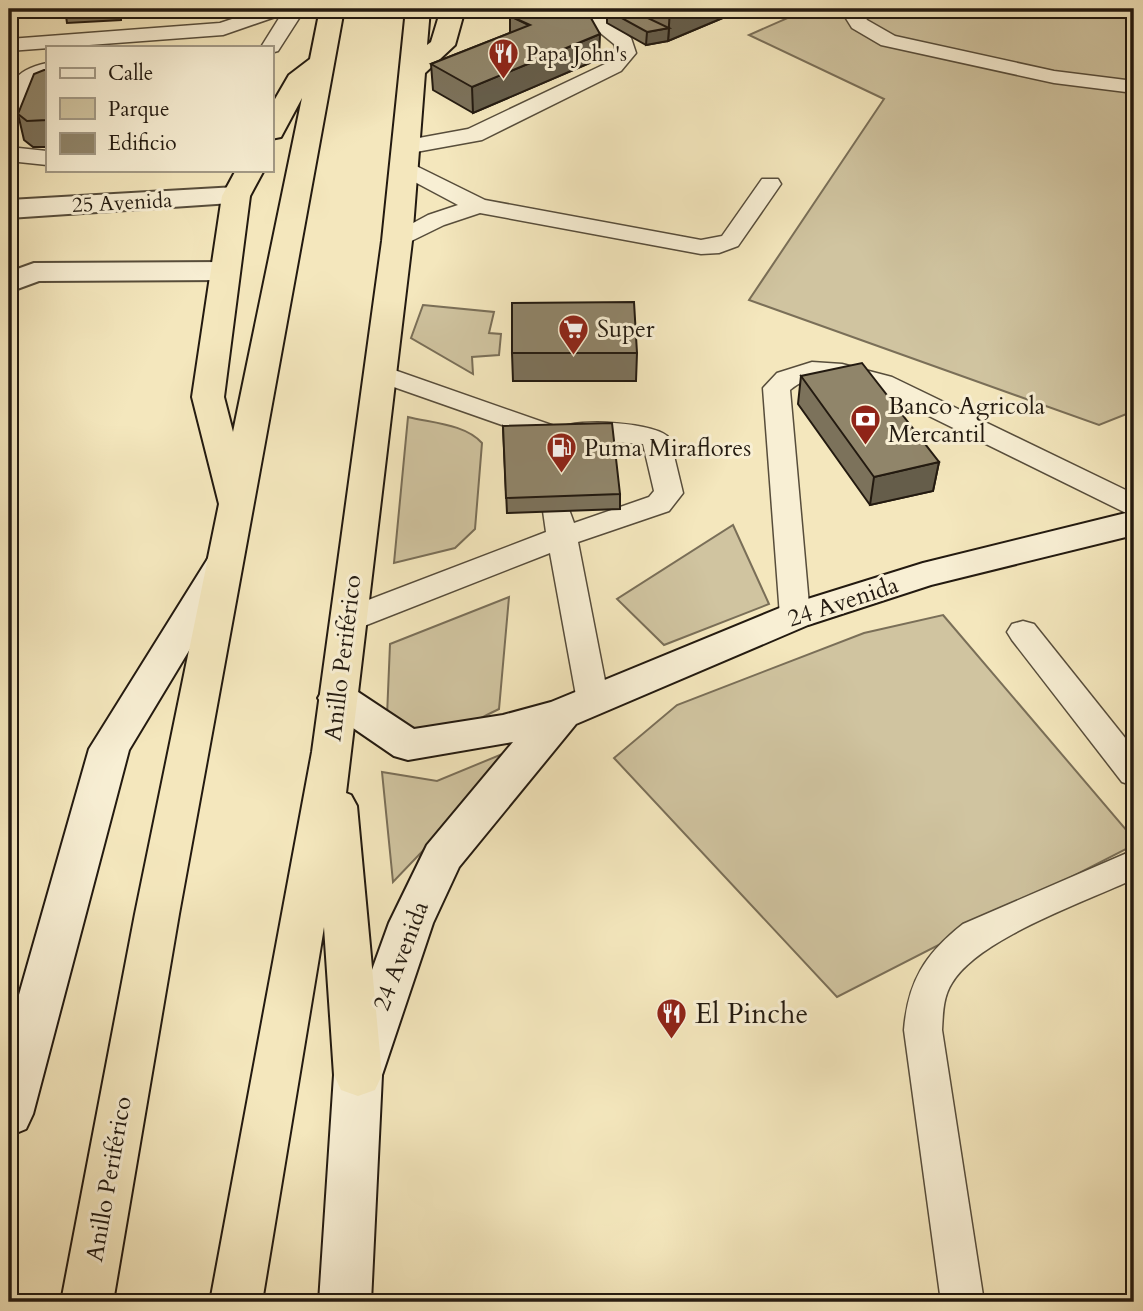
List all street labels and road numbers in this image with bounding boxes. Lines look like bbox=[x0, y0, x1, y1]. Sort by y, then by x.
street label: 25 Avenida bbox=[71, 186, 173, 220]
street label: 24 Avenida bbox=[783, 568, 903, 635]
street label: Anillo Periférico bbox=[316, 573, 370, 743]
street label: 24 Avenida bbox=[365, 896, 437, 1015]
street label: Anillo Periférico bbox=[78, 1094, 140, 1264]

